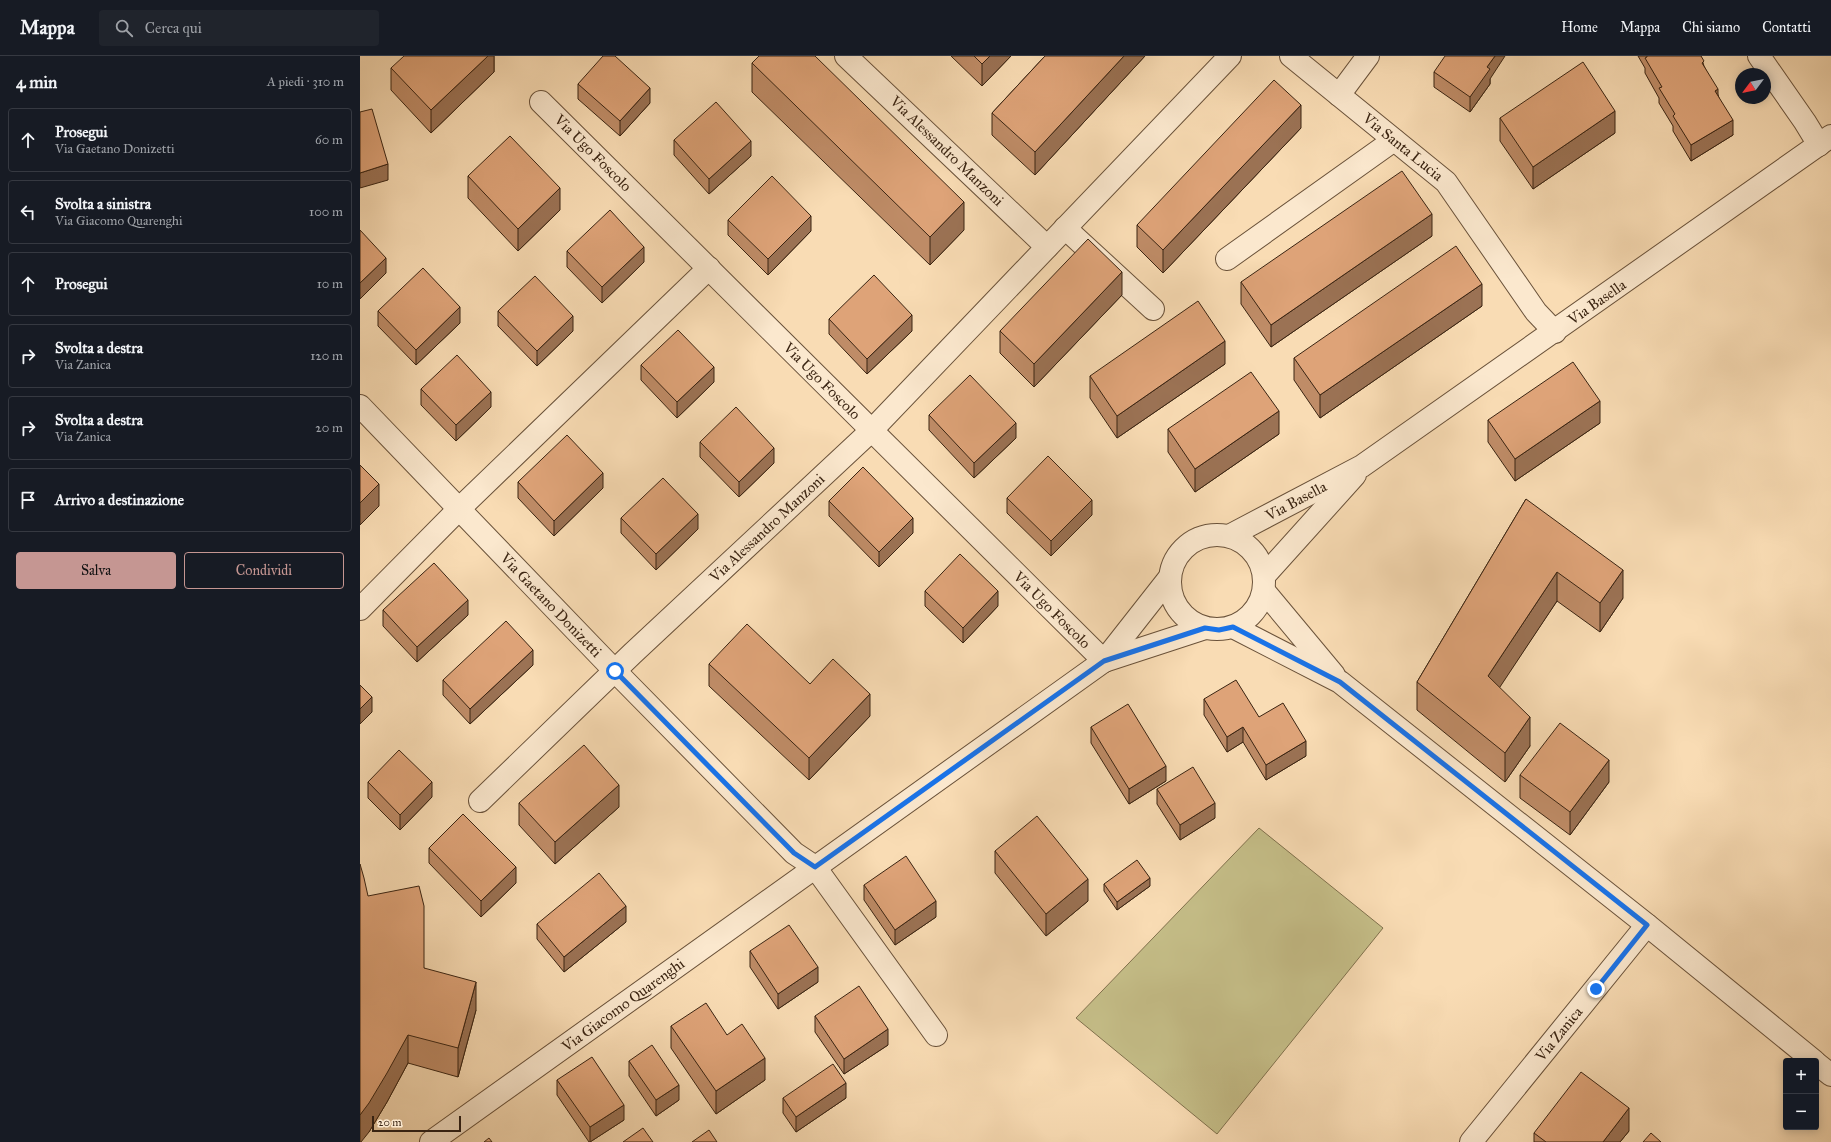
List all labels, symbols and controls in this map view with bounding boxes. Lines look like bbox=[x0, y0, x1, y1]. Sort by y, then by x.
search box bbox=[99, 10, 379, 46]
text: Mappa bbox=[20, 16, 75, 39]
icon: search bbox=[113, 17, 135, 39]
text: Cerca qui bbox=[145, 19, 202, 37]
text: Home bbox=[1561, 19, 1598, 36]
text: Mappa bbox=[1620, 19, 1660, 36]
text: Chi siamo bbox=[1682, 19, 1740, 36]
text: Contatti bbox=[1762, 19, 1811, 36]
north arrow bbox=[1735, 68, 1771, 104]
text: 4 min bbox=[16, 72, 57, 93]
text: A piedi · 310 m bbox=[267, 74, 344, 90]
street label: Via Alessandro Manzoni bbox=[886, 92, 1007, 210]
street label: Via Santa Lucia bbox=[1359, 109, 1447, 185]
street label: Via Ugo Foscolo bbox=[550, 110, 636, 196]
text: Prosegui bbox=[55, 123, 108, 141]
icon: ahead bbox=[17, 129, 39, 151]
text: 60 m bbox=[315, 132, 343, 148]
text: Via Gaetano Donizetti bbox=[55, 141, 175, 157]
text: Svolta a sinistra bbox=[55, 195, 151, 213]
icon: left bbox=[17, 201, 39, 223]
text: 100 m bbox=[309, 204, 343, 220]
text: Via Giacomo Quarenghi bbox=[55, 213, 183, 229]
icon: ahead bbox=[17, 273, 39, 295]
text: Prosegui bbox=[55, 275, 108, 293]
street label: Via Basella bbox=[1564, 275, 1630, 329]
text: 10 m bbox=[317, 276, 343, 292]
street label: Via Ugo Foscolo bbox=[779, 338, 865, 424]
text: Svolta a destra bbox=[55, 339, 143, 357]
icon: right bbox=[17, 345, 39, 367]
text: 120 m bbox=[310, 348, 343, 364]
text: Via Zanica bbox=[55, 357, 111, 373]
text: Svolta a destra bbox=[55, 411, 143, 429]
icon: right bbox=[17, 417, 39, 439]
text: 20 m bbox=[315, 420, 343, 436]
text: Via Zanica bbox=[55, 429, 111, 445]
street label: Via Alessandro Manzoni bbox=[705, 470, 828, 587]
street label: Via Basella bbox=[1262, 477, 1330, 525]
icon: arrive bbox=[17, 489, 39, 511]
text: Arrivo a destinazione bbox=[55, 491, 184, 509]
street label: Via Gaetano Donizetti bbox=[496, 548, 605, 661]
button: Salva bbox=[16, 552, 176, 589]
button: Condividi bbox=[184, 552, 344, 589]
street label: Via Ugo Foscolo bbox=[1009, 567, 1095, 653]
route start bbox=[606, 662, 624, 680]
street label: Via Giacomo Quarenghi bbox=[557, 954, 688, 1056]
route end bbox=[1587, 980, 1605, 998]
street label: Via Zanica bbox=[1531, 1003, 1587, 1066]
map controls bbox=[1783, 1058, 1819, 1130]
button: + bbox=[1783, 1058, 1819, 1094]
button: − bbox=[1783, 1094, 1819, 1130]
scale bar bbox=[372, 1114, 461, 1133]
text: 20 m bbox=[378, 1116, 401, 1129]

